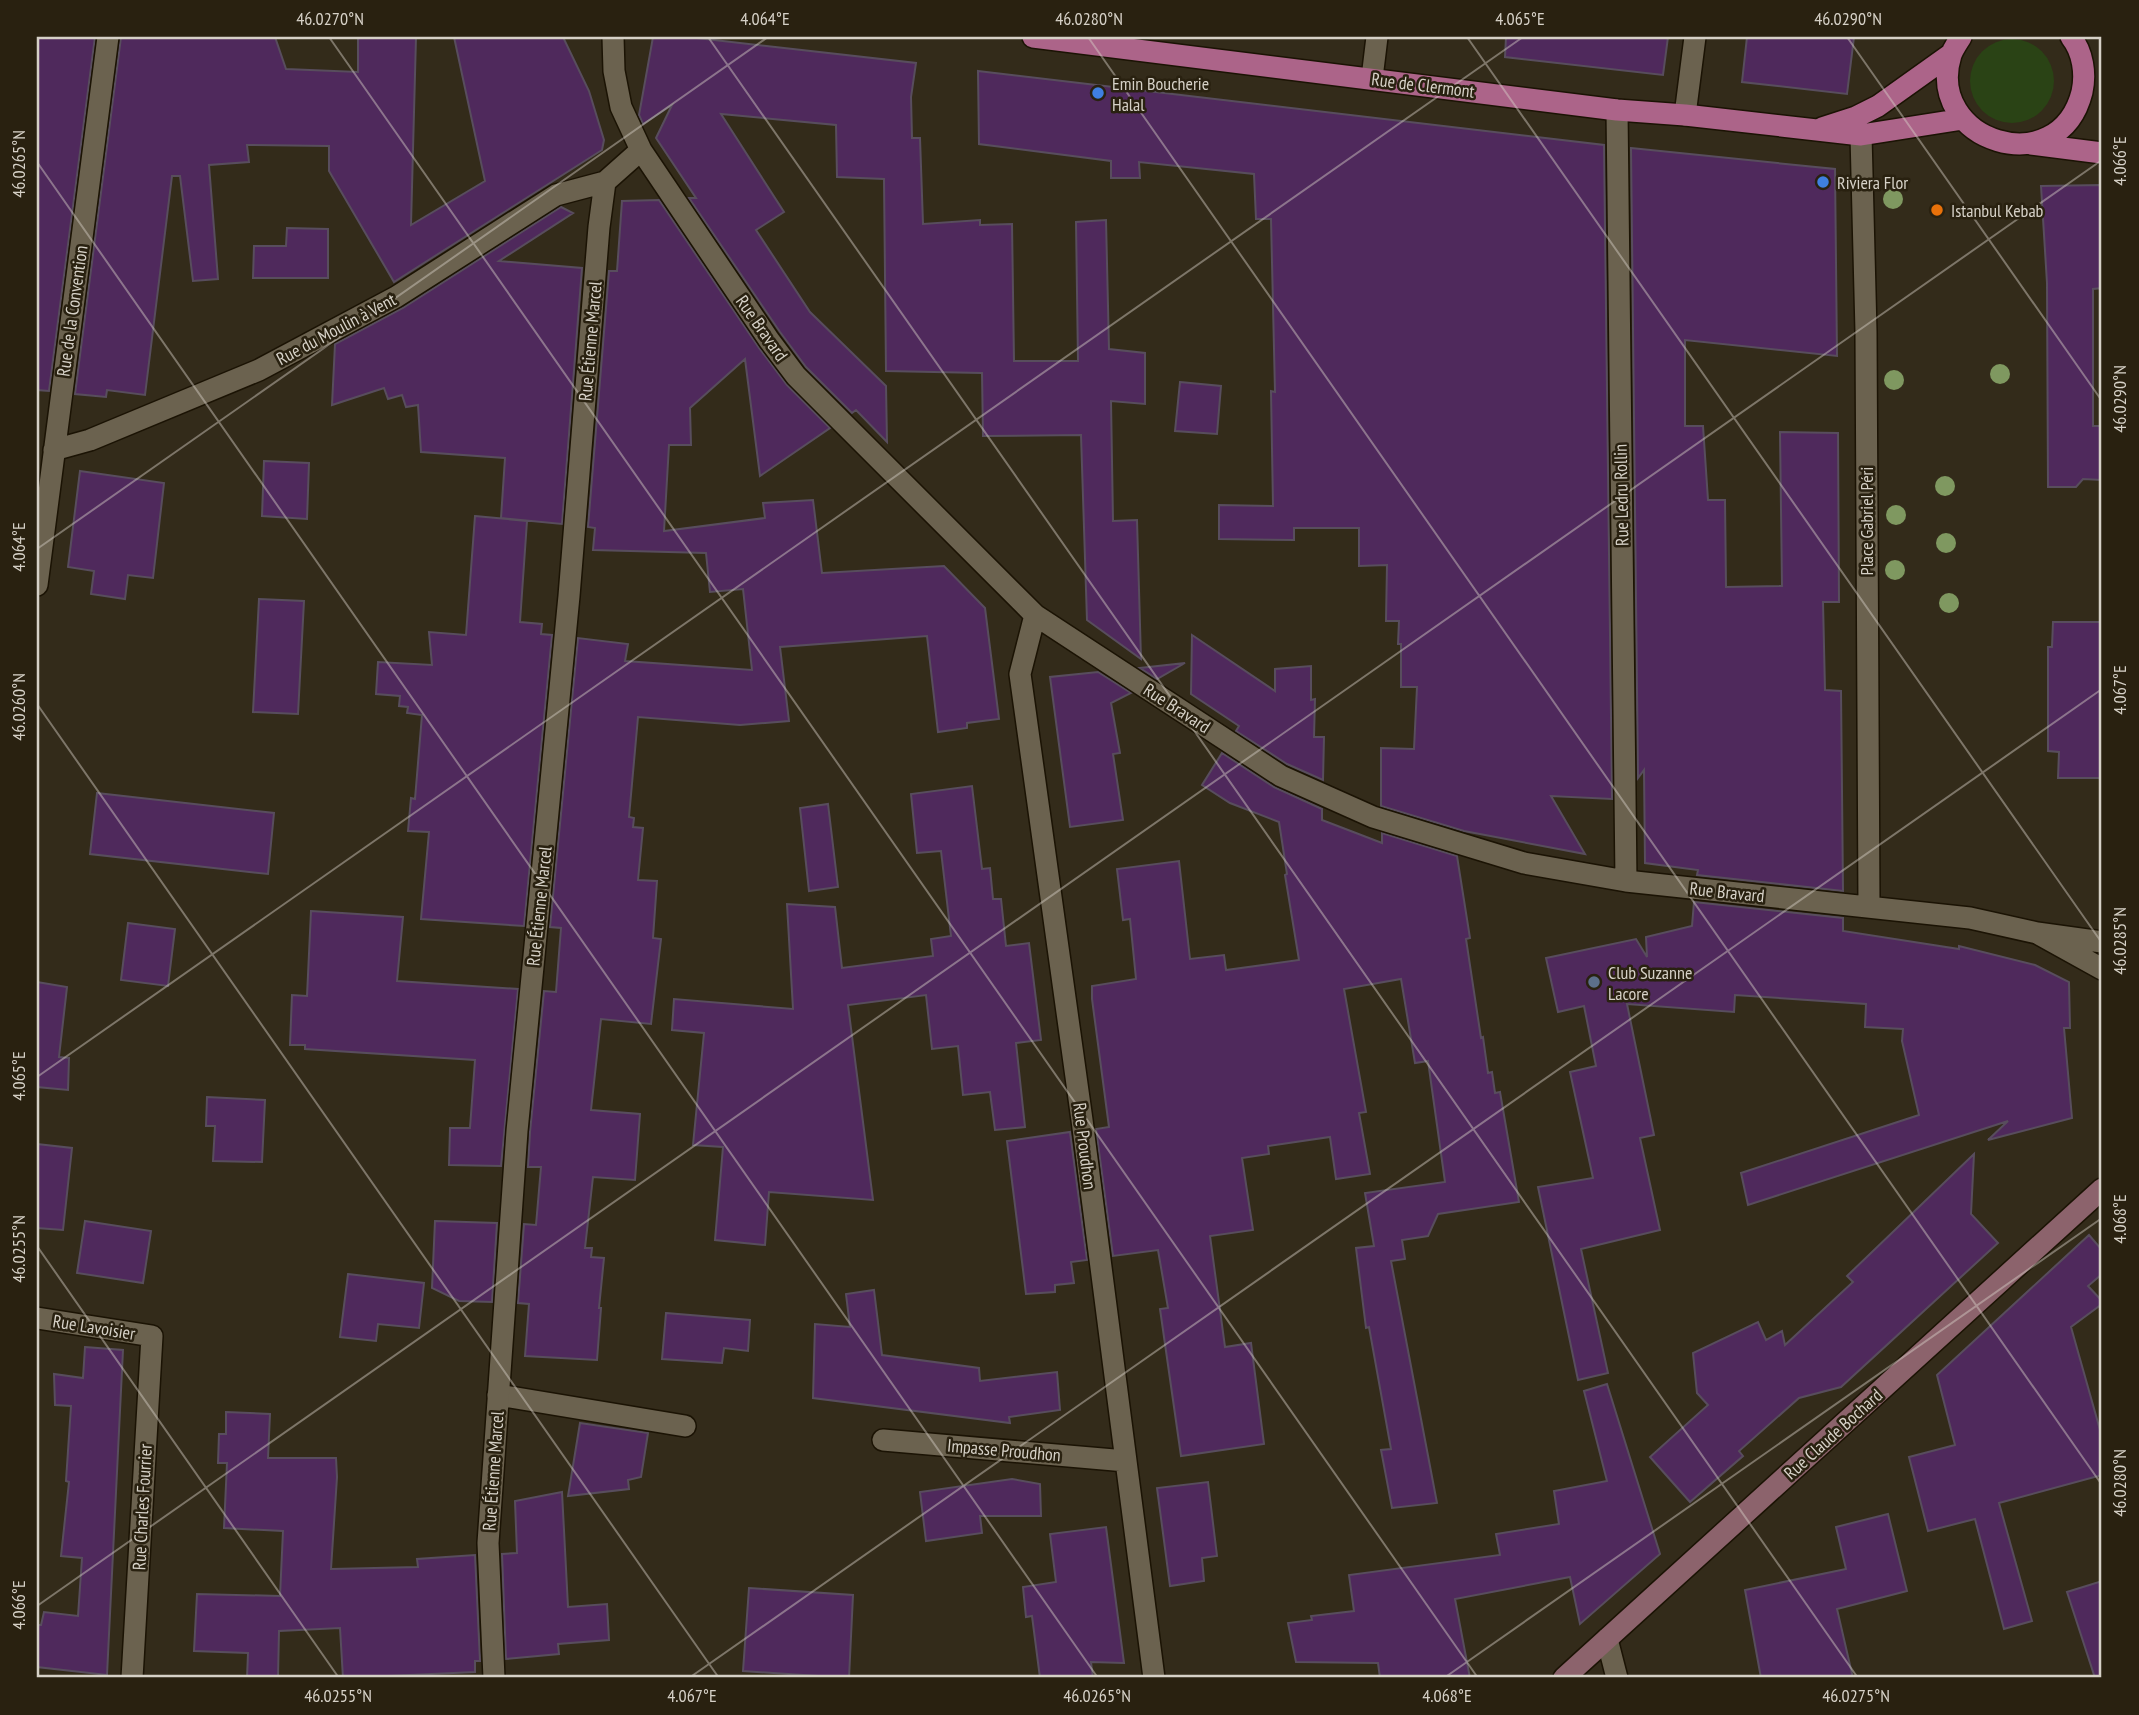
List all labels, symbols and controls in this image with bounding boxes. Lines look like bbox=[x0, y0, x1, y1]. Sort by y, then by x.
text: 46.0270°N bbox=[296, 7, 364, 30]
text: 4.064°E bbox=[740, 7, 790, 30]
text: 46.0280°N bbox=[1055, 7, 1123, 30]
text: 4.065°E bbox=[1495, 7, 1545, 30]
text: 46.0290°N bbox=[1814, 7, 1882, 30]
street label: Rue de Clermont bbox=[1370, 67, 1476, 103]
place label: Emin Boucherie Halal bbox=[1112, 72, 1209, 116]
marker: Emin Boucherie Halal bbox=[1090, 85, 1106, 101]
text: 46.0265°N bbox=[7, 130, 30, 198]
text: 4.066°E bbox=[2108, 136, 2131, 186]
place label: Riviera Flor bbox=[1837, 171, 1908, 194]
marker: Riviera Flor bbox=[1815, 174, 1831, 190]
place label: Istanbul Kebab bbox=[1951, 199, 2044, 222]
marker: Istanbul Kebab bbox=[1929, 202, 1945, 218]
street label: Rue de la Convention bbox=[51, 244, 93, 378]
street label: Rue Étienne Marcel bbox=[573, 279, 607, 402]
street label: Rue du Moulin à Vent bbox=[272, 288, 400, 370]
street label: Rue Bravard bbox=[731, 291, 793, 365]
text: 46.0290°N bbox=[2108, 365, 2131, 433]
street label: Rue Ledru Rollin bbox=[1609, 444, 1633, 546]
street label: Place Gabriel Péri bbox=[1855, 467, 1878, 575]
text: 4.064°E bbox=[7, 522, 30, 572]
text: 4.067°E bbox=[2108, 665, 2131, 715]
text: 46.0260°N bbox=[7, 673, 30, 741]
street label: Rue Bravard bbox=[1139, 678, 1215, 738]
street label: Rue Étienne Marcel bbox=[521, 844, 557, 967]
street label: Rue Bravard bbox=[1688, 877, 1766, 907]
text: 46.0285°N bbox=[2108, 907, 2131, 975]
place label: Club Suzanne Lacore bbox=[1608, 961, 1692, 1005]
marker: Club Suzanne Lacore bbox=[1586, 974, 1602, 990]
text: 4.065°E bbox=[7, 1051, 30, 1101]
street label: Rue Proudhon bbox=[1068, 1101, 1102, 1191]
text: 4.068°E bbox=[2108, 1194, 2131, 1244]
text: 46.0255°N bbox=[7, 1215, 30, 1283]
street label: Rue Lavoisier bbox=[51, 1309, 137, 1345]
street label: Rue Claude Bochard bbox=[1779, 1384, 1887, 1484]
street label: Rue Étienne Marcel bbox=[477, 1409, 509, 1532]
street label: Impasse Proudhon bbox=[946, 1434, 1062, 1466]
street label: Rue Charles Fourrier bbox=[127, 1443, 157, 1571]
text: 46.0280°N bbox=[2108, 1449, 2131, 1517]
text: 4.066°E bbox=[7, 1580, 30, 1630]
text: 46.0255°N bbox=[304, 1684, 372, 1707]
text: 4.067°E bbox=[667, 1684, 717, 1707]
text: 46.0265°N bbox=[1063, 1684, 1131, 1707]
text: 4.068°E bbox=[1422, 1684, 1472, 1707]
text: 46.0275°N bbox=[1822, 1684, 1890, 1707]

